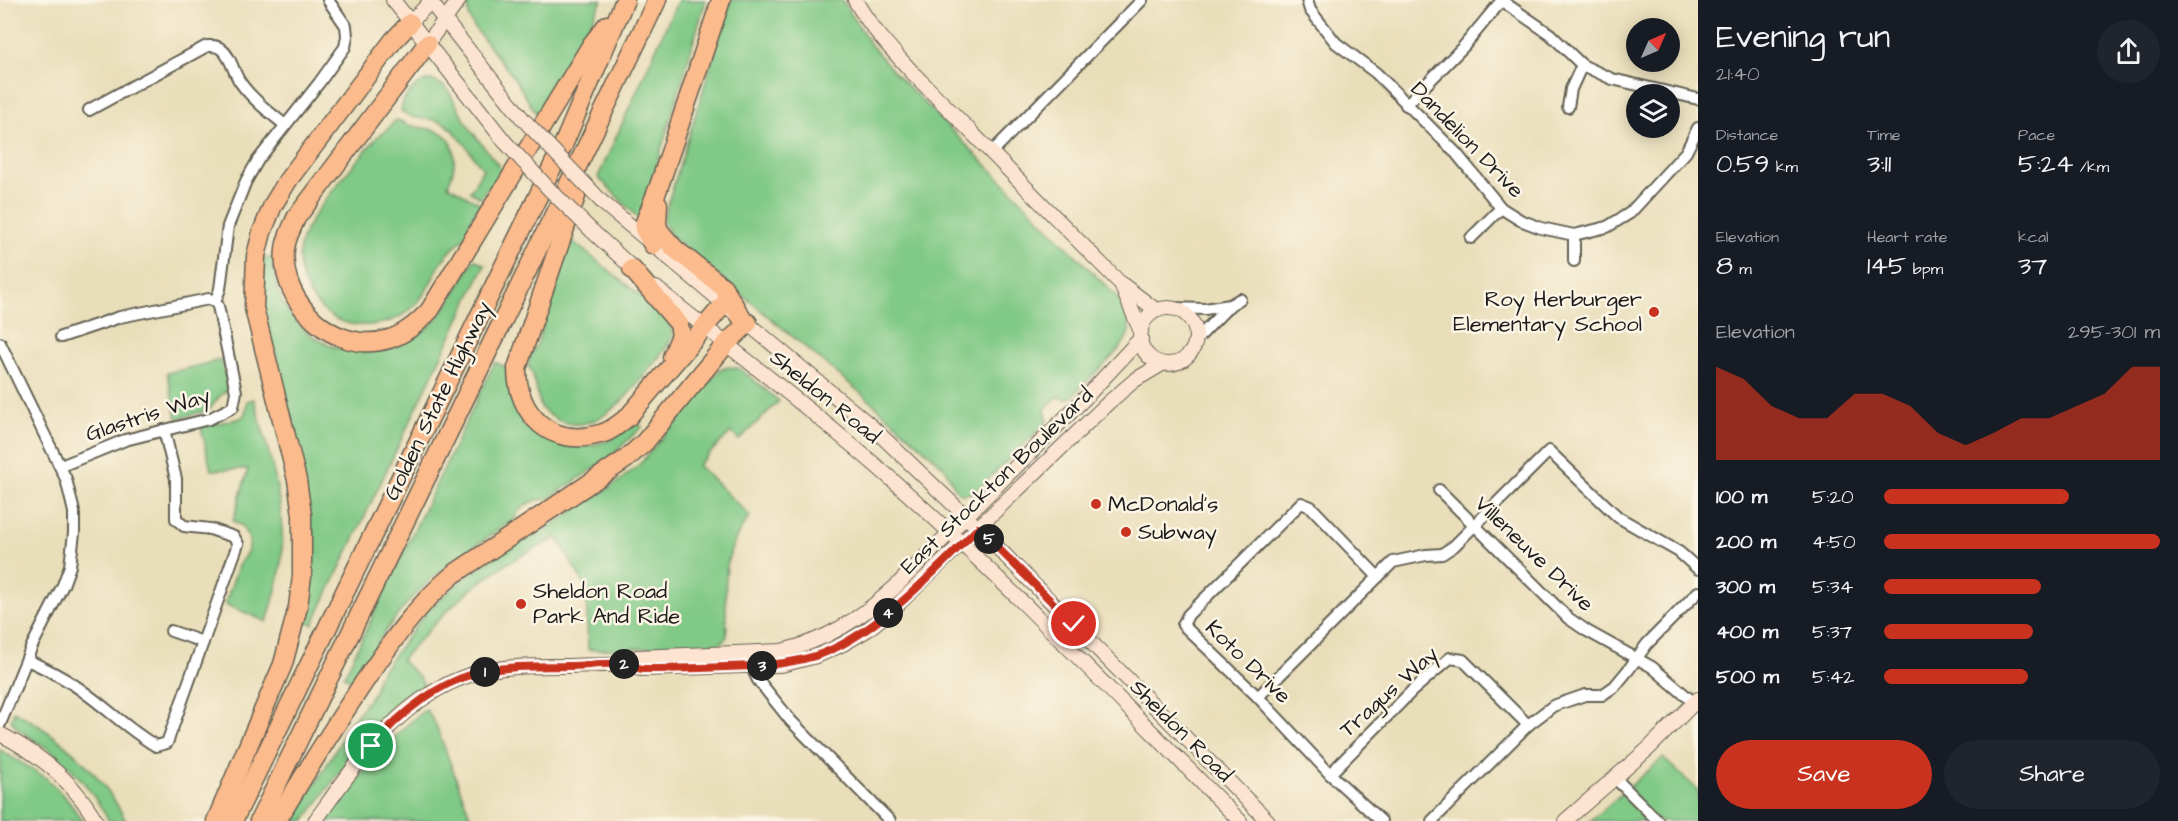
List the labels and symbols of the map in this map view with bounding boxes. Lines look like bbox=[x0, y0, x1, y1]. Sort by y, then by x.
north arrow bbox=[1626, 18, 1680, 72]
street label: Dandelion Drive bbox=[1403, 75, 1531, 205]
place label: Roy Herburger Elementary School bbox=[1453, 284, 1642, 341]
street label: Golden State Highway bbox=[376, 296, 501, 506]
marker: Roy Herburger Elementary School bbox=[1647, 305, 1661, 319]
street label: Sheldon Road bbox=[763, 343, 887, 451]
street label: Glastris Way bbox=[82, 380, 214, 451]
street label: East Stockton Boulevard bbox=[894, 380, 1100, 582]
place label: McDonald's bbox=[1108, 489, 1218, 520]
street label: Villeneuve Drive bbox=[1467, 489, 1601, 619]
marker: McDonald's bbox=[1089, 497, 1103, 511]
place label: Subway bbox=[1138, 517, 1217, 549]
pin: 5 bbox=[974, 524, 1004, 554]
marker: Subway bbox=[1119, 525, 1133, 539]
place label: Sheldon Road Park And Ride bbox=[533, 576, 680, 632]
marker: Sheldon Road Park And Ride bbox=[514, 597, 528, 611]
pin: 4 bbox=[873, 598, 903, 628]
pin bbox=[1048, 598, 1099, 649]
street label: Koto Drive bbox=[1198, 613, 1298, 711]
street label: Tragus Way bbox=[1333, 639, 1446, 746]
pin: 2 bbox=[609, 649, 639, 679]
pin: 3 bbox=[747, 651, 777, 681]
pin: 1 bbox=[470, 657, 500, 687]
street label: Sheldon Road bbox=[1123, 673, 1239, 789]
pin bbox=[345, 720, 396, 771]

